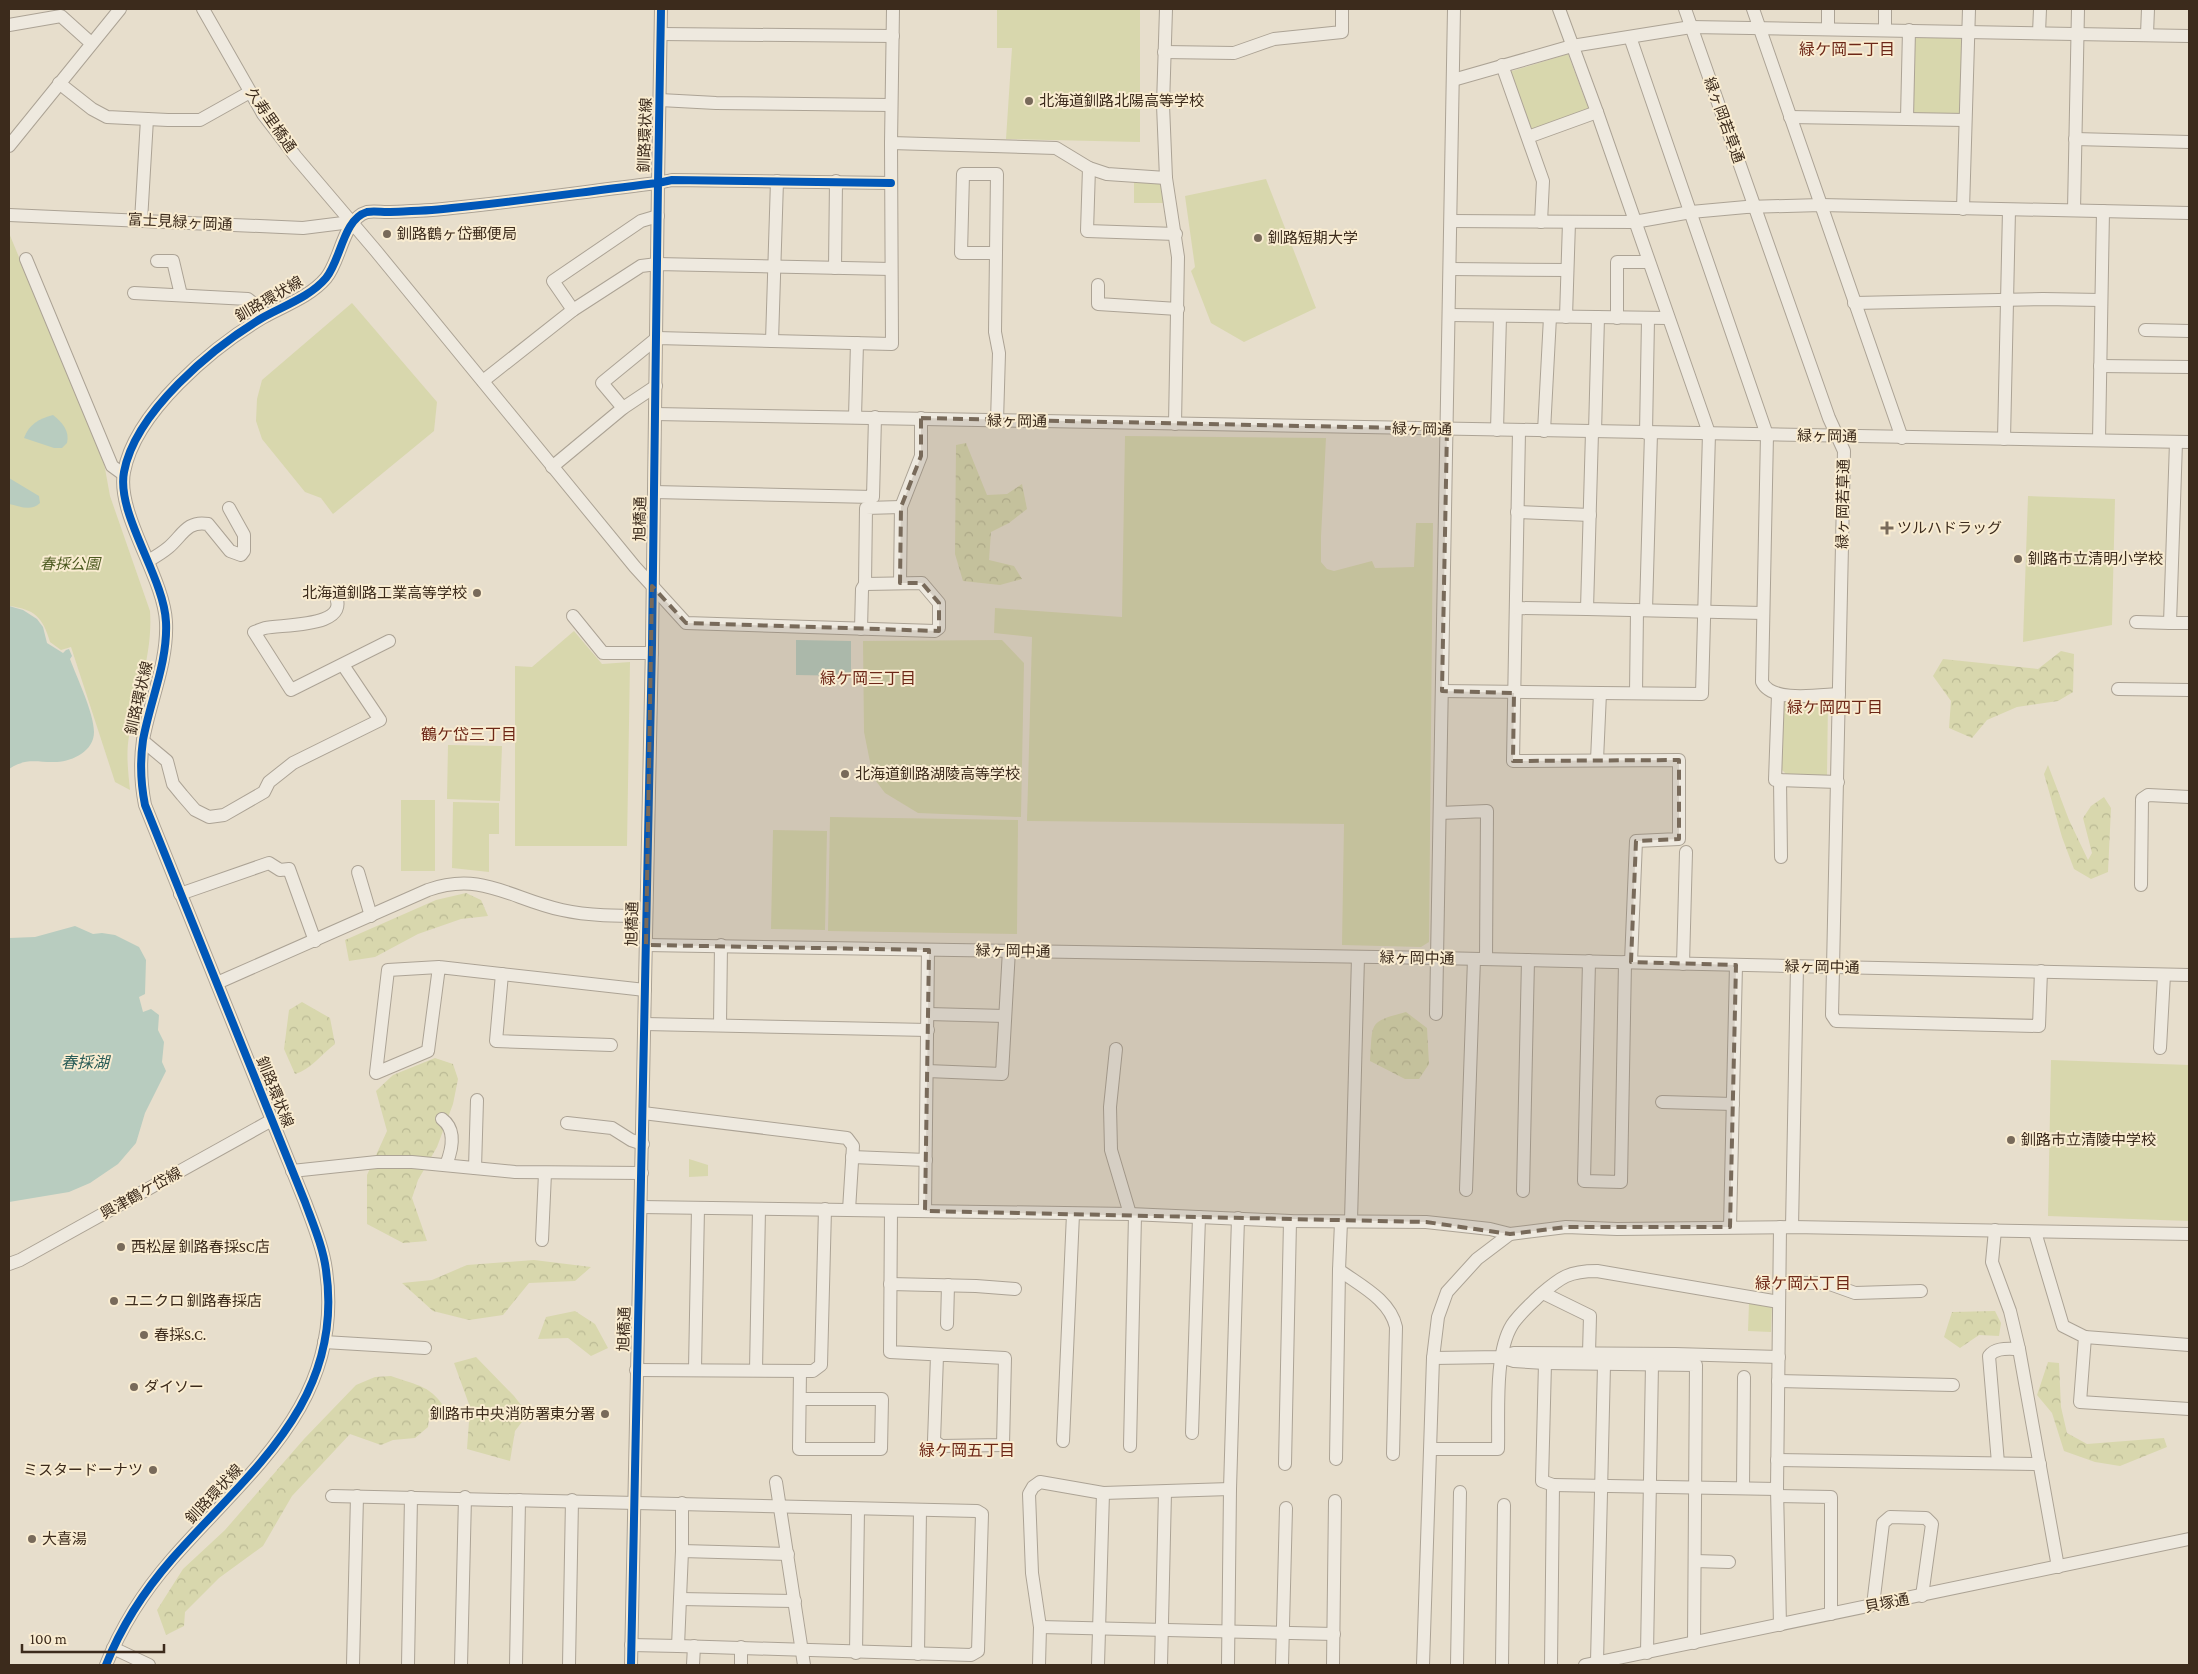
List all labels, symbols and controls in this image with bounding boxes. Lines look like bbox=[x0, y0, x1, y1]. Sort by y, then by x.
district label: 緑ケ岡二丁目 bbox=[1799, 41, 1895, 58]
street label: 緑ヶ岡若草通 bbox=[1701, 75, 1747, 165]
street label: 久寿里橋通 bbox=[243, 85, 299, 155]
place label: 北海道釧路北陽高等学校 bbox=[1039, 92, 1204, 109]
marker: 北海道釧路北陽高等学校 bbox=[1023, 95, 1035, 107]
street label: 釧路環状線 bbox=[635, 97, 654, 173]
street label: 富士見緑ヶ岡通 bbox=[127, 211, 233, 233]
place label: 釧路鶴ヶ岱郵便局 bbox=[397, 225, 517, 242]
marker: 釧路鶴ヶ岱郵便局 bbox=[381, 228, 393, 240]
place label: 釧路短期大学 bbox=[1268, 229, 1358, 246]
marker: 釧路短期大学 bbox=[1252, 232, 1264, 244]
street label: 釧路環状線 bbox=[232, 272, 305, 325]
street label: 緑ヶ岡通 bbox=[987, 412, 1047, 430]
street label: 緑ヶ岡通 bbox=[1392, 420, 1452, 438]
street label: 緑ヶ岡通 bbox=[1797, 427, 1857, 445]
street label: 緑ヶ岡若草通 bbox=[1834, 459, 1852, 549]
street label: 旭橋通 bbox=[632, 496, 648, 542]
place label: ツルハドラッグ bbox=[1897, 520, 2002, 536]
marker: ツルハドラッグ bbox=[1881, 522, 1893, 534]
place label: 釧路市立清明小学校 bbox=[2028, 550, 2163, 567]
marker: 釧路市立清明小学校 bbox=[2012, 553, 2024, 565]
park label: 春採公園 bbox=[40, 556, 102, 572]
place label: 北海道釧路工業高等学校 bbox=[302, 584, 467, 601]
marker: 北海道釧路工業高等学校 bbox=[471, 587, 483, 599]
street label: 釧路環状線 bbox=[122, 659, 155, 736]
district label: 緑ケ岡三丁目 bbox=[820, 670, 916, 687]
district label: 緑ケ岡四丁目 bbox=[1787, 699, 1883, 716]
district label: 鶴ケ岱三丁目 bbox=[421, 726, 517, 743]
place label: 北海道釧路湖陵高等学校 bbox=[855, 765, 1020, 782]
marker: 北海道釧路湖陵高等学校 bbox=[839, 768, 851, 780]
street label: 旭橋通 bbox=[624, 901, 640, 947]
street label: 緑ヶ岡中通 bbox=[975, 942, 1051, 960]
street label: 緑ヶ岡中通 bbox=[1379, 949, 1455, 967]
street label: 緑ヶ岡中通 bbox=[1784, 958, 1860, 976]
water label: 春採湖 bbox=[61, 1054, 112, 1071]
street label: 釧路環状線 bbox=[254, 1054, 297, 1130]
place label: 釧路市立清陵中学校 bbox=[2021, 1131, 2156, 1148]
marker: 釧路市立清陵中学校 bbox=[2005, 1134, 2017, 1146]
street label: 興津鶴ケ岱線 bbox=[98, 1164, 184, 1222]
place label: 西松屋 釧路春採SC店 bbox=[131, 1238, 270, 1255]
marker: 西松屋 釧路春採SC店 bbox=[115, 1241, 127, 1253]
district label: 緑ケ岡六丁目 bbox=[1755, 1275, 1851, 1292]
place label: ユニクロ 釧路春採店 bbox=[124, 1292, 262, 1309]
marker: ユニクロ 釧路春採店 bbox=[108, 1295, 120, 1307]
street label: 旭橋通 bbox=[615, 1306, 633, 1352]
place label: 春採S.C. bbox=[154, 1327, 206, 1343]
marker: 春採S.C. bbox=[138, 1329, 150, 1341]
place label: ダイソー bbox=[144, 1379, 204, 1395]
marker: ダイソー bbox=[128, 1381, 140, 1393]
place label: 釧路市中央消防署東分署 bbox=[430, 1405, 595, 1422]
marker: 釧路市中央消防署東分署 bbox=[599, 1408, 611, 1420]
district label: 緑ケ岡五丁目 bbox=[919, 1442, 1015, 1459]
street label: 釧路環状線 bbox=[182, 1460, 245, 1527]
place label: ミスタードーナツ bbox=[23, 1462, 143, 1478]
marker: ミスタードーナツ bbox=[147, 1464, 159, 1476]
place label: 大喜湯 bbox=[42, 1531, 87, 1547]
marker: 大喜湯 bbox=[26, 1533, 38, 1545]
street label: 貝塚通 bbox=[1863, 1591, 1911, 1615]
scale bar bbox=[22, 1622, 165, 1654]
text: 100 m bbox=[30, 1631, 67, 1647]

